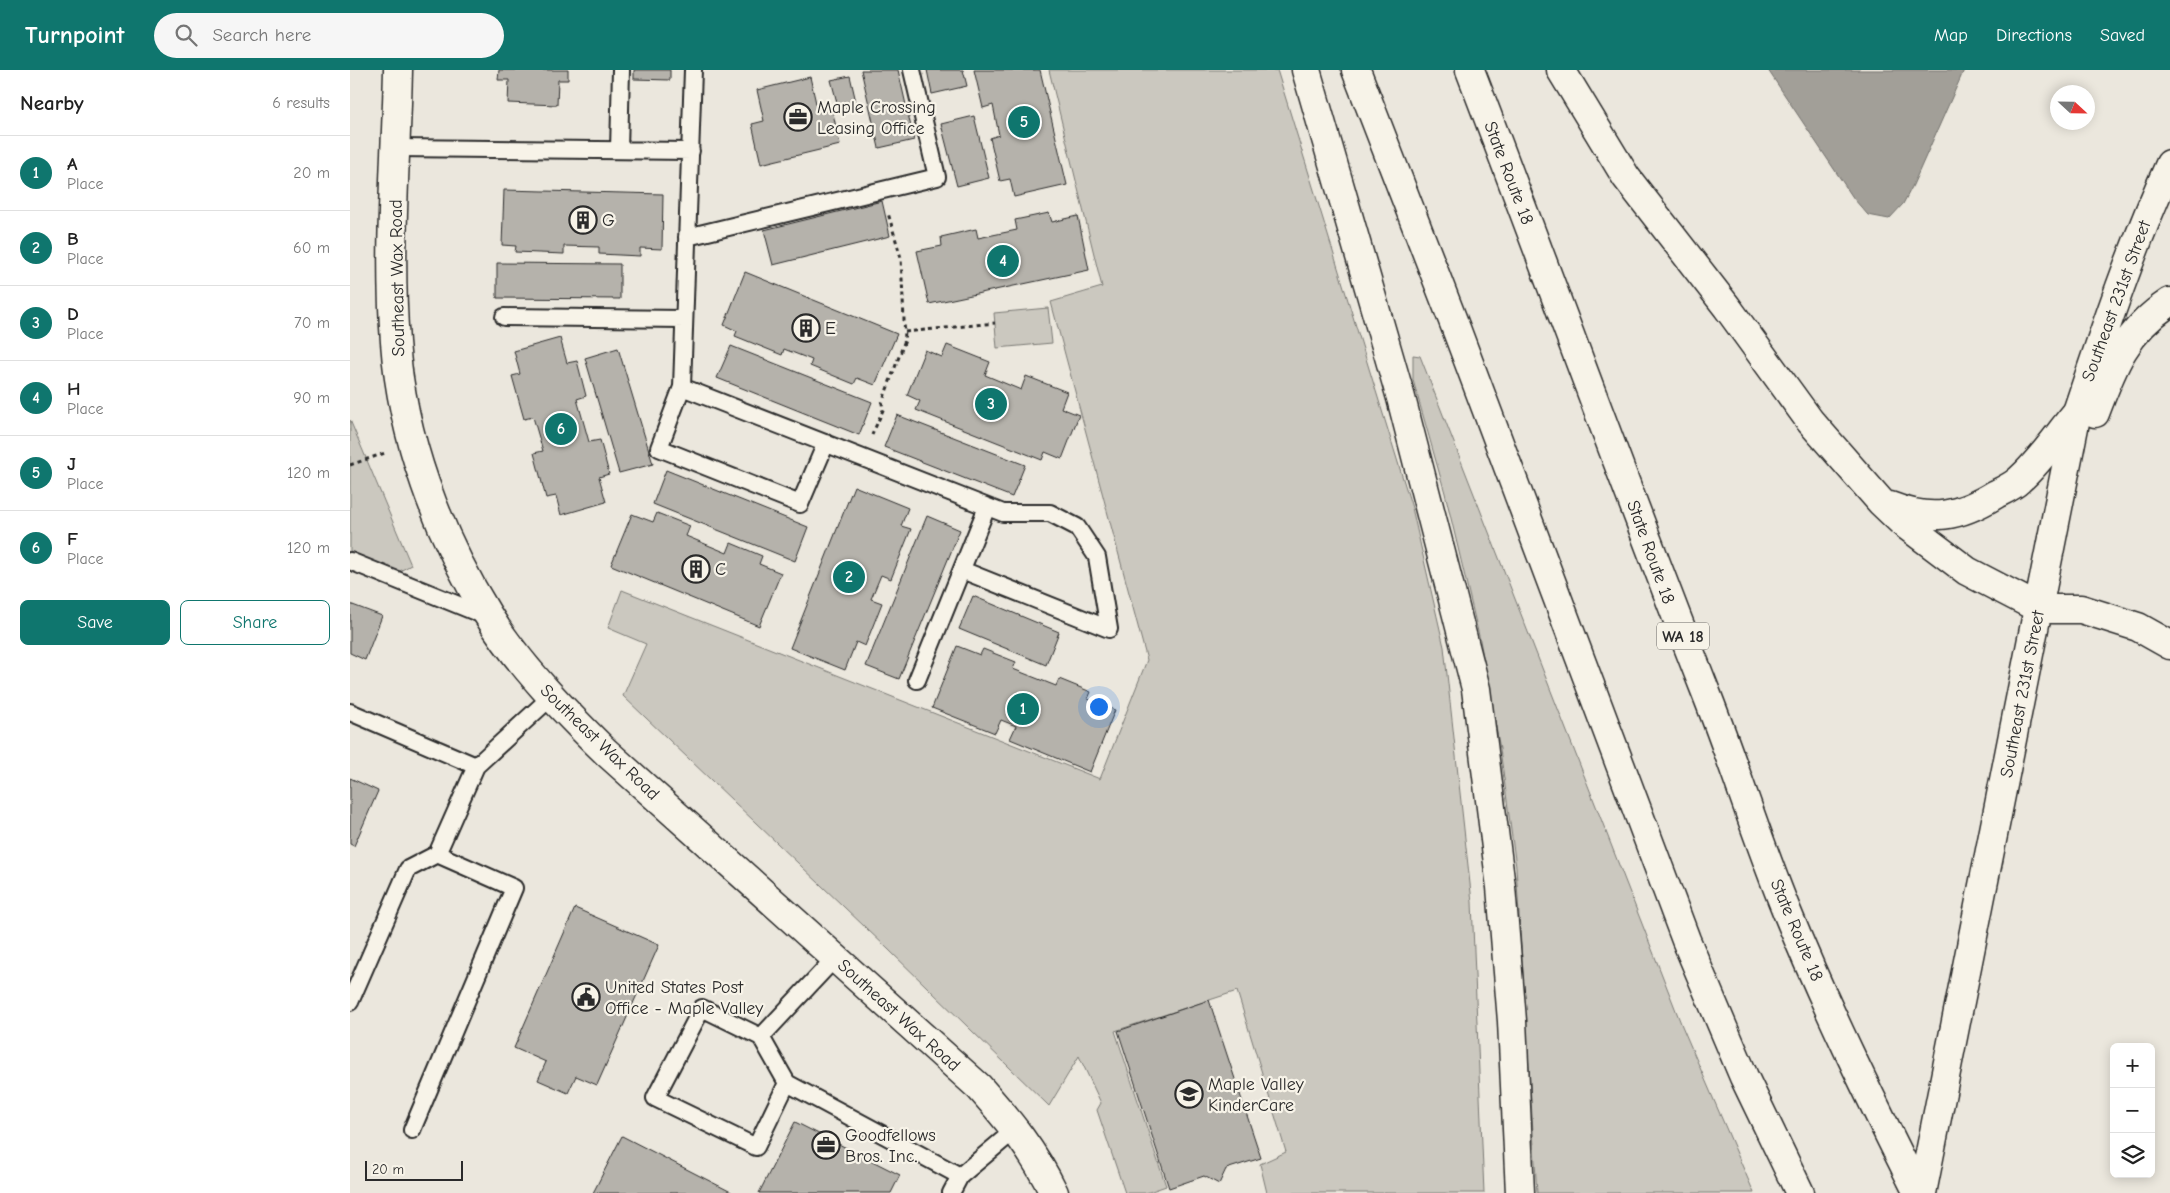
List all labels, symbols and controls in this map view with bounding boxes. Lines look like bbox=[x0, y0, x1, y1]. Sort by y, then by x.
search box bbox=[154, 13, 504, 58]
text: Turnpoint bbox=[25, 21, 124, 49]
icon: search bbox=[172, 21, 200, 49]
text: Search here bbox=[212, 24, 311, 46]
text: Map bbox=[1934, 25, 1968, 46]
text: Directions bbox=[1996, 25, 2072, 46]
text: Saved bbox=[2100, 25, 2145, 46]
north arrow bbox=[2050, 85, 2095, 130]
text: Nearby bbox=[20, 91, 84, 115]
text: 6 results bbox=[272, 94, 330, 112]
place label: Maple Crossing Leasing Office bbox=[817, 97, 936, 139]
office icon: Maple Crossing Leasing Office bbox=[783, 102, 813, 132]
pin: 5 bbox=[1008, 103, 1040, 141]
street label: State Route 18 bbox=[1479, 119, 1538, 228]
text: A bbox=[67, 153, 78, 175]
text: 1 bbox=[33, 164, 39, 182]
text: 20 m bbox=[293, 164, 330, 182]
text: Place bbox=[67, 175, 103, 193]
street label: Southeast Wax Road bbox=[386, 199, 409, 357]
building icon: G bbox=[568, 205, 598, 235]
place label: G bbox=[602, 210, 615, 231]
street label: Southeast 231st Street bbox=[2078, 217, 2156, 385]
text: B bbox=[67, 228, 79, 250]
text: 2 bbox=[32, 239, 40, 257]
text: 60 m bbox=[293, 239, 330, 257]
pin: 4 bbox=[987, 242, 1019, 280]
text: Place bbox=[67, 250, 103, 268]
text: D bbox=[67, 303, 79, 325]
building icon: E bbox=[791, 313, 821, 343]
text: 3 bbox=[32, 314, 40, 332]
text: 70 m bbox=[294, 314, 330, 332]
place label: E bbox=[825, 318, 836, 339]
text: Place bbox=[67, 325, 103, 343]
text: H bbox=[67, 378, 81, 400]
pin: 3 bbox=[975, 385, 1007, 423]
text: 4 bbox=[32, 389, 40, 407]
text: 90 m bbox=[293, 389, 330, 407]
text: Place bbox=[67, 400, 103, 418]
pin: 6 bbox=[545, 410, 577, 448]
text: J bbox=[67, 453, 76, 475]
text: 5 bbox=[32, 464, 40, 482]
text: 120 m bbox=[287, 464, 330, 482]
text: Place bbox=[67, 475, 103, 493]
street label: State Route 18 bbox=[1622, 497, 1679, 607]
text: F bbox=[67, 528, 78, 550]
text: 6 bbox=[32, 539, 40, 557]
text: 120 m bbox=[287, 539, 330, 557]
text: Place bbox=[67, 550, 103, 568]
building icon: C bbox=[681, 554, 711, 584]
pin: 2 bbox=[833, 558, 865, 596]
place label: C bbox=[715, 559, 726, 580]
button: Save bbox=[20, 600, 170, 645]
button: Share bbox=[180, 600, 330, 645]
street label: Southeast 231st Street bbox=[1996, 608, 2049, 779]
road number: WA 18 bbox=[1657, 622, 1709, 650]
street label: Southeast Wax Road bbox=[536, 680, 664, 805]
pin: 1 bbox=[1007, 690, 1039, 728]
your location bbox=[1086, 694, 1112, 720]
street label: State Route 18 bbox=[1766, 876, 1827, 984]
street label: Southeast Wax Road bbox=[833, 955, 964, 1076]
place label: United States Post Office - Maple Valley bbox=[605, 977, 764, 1019]
public building icon: United States Post Office - Maple Valley bbox=[571, 982, 601, 1012]
map controls bbox=[2110, 1043, 2155, 1178]
button: + bbox=[2110, 1043, 2155, 1088]
place label: Maple Valley KinderCare bbox=[1208, 1074, 1305, 1116]
school or university icon: Maple Valley KinderCare bbox=[1174, 1079, 1204, 1109]
button: − bbox=[2110, 1088, 2155, 1133]
place label: Goodfellows Bros. Inc. bbox=[845, 1125, 936, 1167]
office icon: Goodfellows Bros. Inc. bbox=[811, 1130, 841, 1160]
button: layers bbox=[2110, 1133, 2155, 1178]
scale bar bbox=[365, 1158, 462, 1181]
text: 20 m bbox=[372, 1161, 404, 1178]

